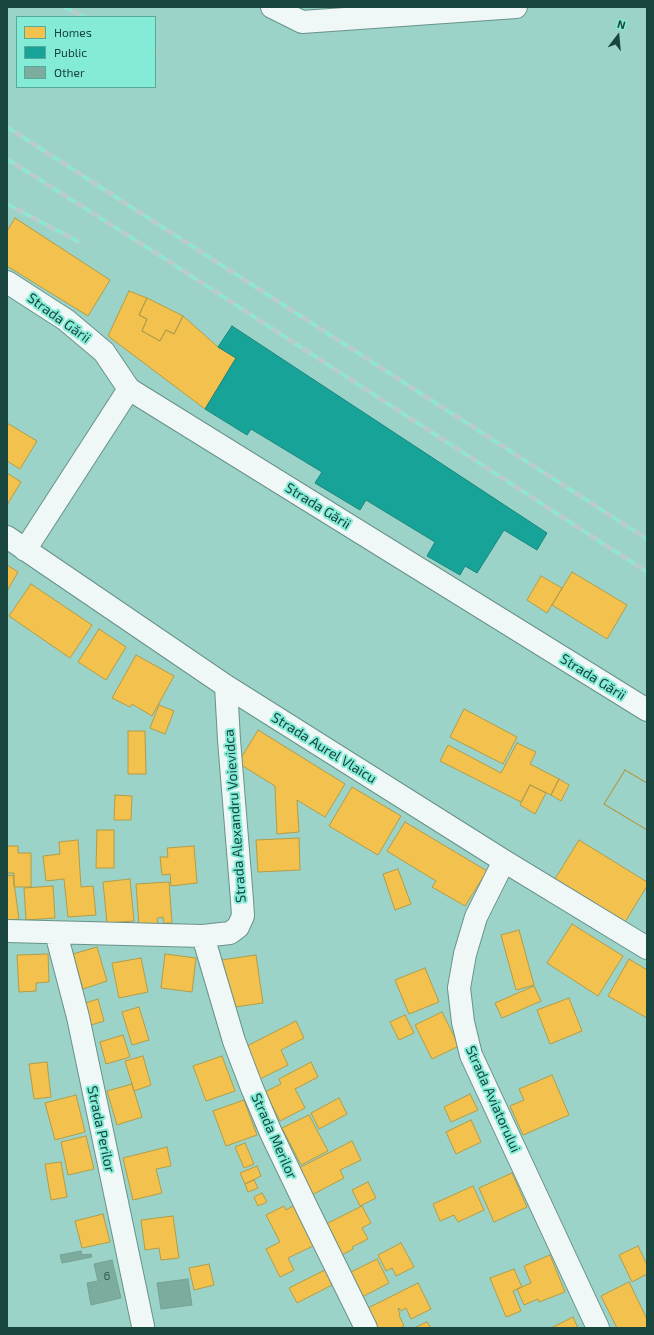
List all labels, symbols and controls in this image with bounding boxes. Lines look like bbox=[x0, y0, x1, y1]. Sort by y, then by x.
legend bbox=[16, 16, 156, 88]
north arrow bbox=[598, 16, 638, 56]
text: N bbox=[616, 17, 627, 31]
text: Homes bbox=[54, 25, 92, 39]
text: Public bbox=[54, 45, 87, 59]
text: Other bbox=[54, 65, 85, 79]
street label: Strada Gării bbox=[24, 289, 94, 347]
street label: Strada Gării bbox=[282, 479, 354, 533]
street label: Strada Gării bbox=[557, 650, 629, 704]
street label: Strada Aurel Vlaicu bbox=[268, 709, 380, 787]
street label: Strada Alexandru Voievidca bbox=[221, 729, 249, 903]
street label: Strada Aviatorului bbox=[462, 1043, 524, 1155]
street label: Strada Perilor bbox=[84, 1084, 118, 1174]
street label: Strada Merilor bbox=[248, 1091, 300, 1181]
house number: 6 bbox=[104, 1269, 110, 1283]

